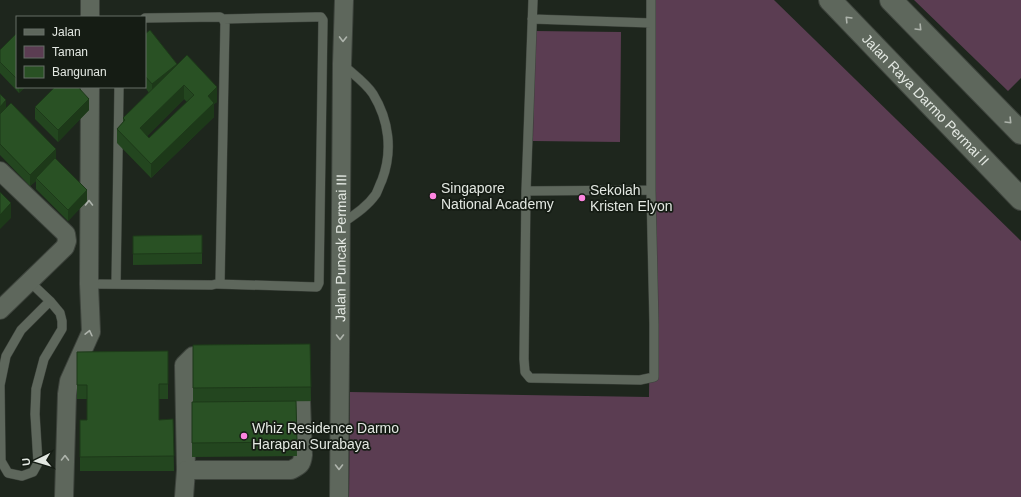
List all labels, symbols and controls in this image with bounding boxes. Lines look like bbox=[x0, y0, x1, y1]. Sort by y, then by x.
legend bbox=[16, 16, 146, 88]
one-way arrow bbox=[845, 16, 853, 24]
one-way arrow bbox=[914, 23, 921, 31]
text: Jalan bbox=[52, 25, 81, 39]
street label: Jalan Raya Darmo Permai II bbox=[859, 31, 992, 169]
one-way arrow bbox=[339, 36, 347, 42]
text: Taman bbox=[52, 45, 88, 59]
text: Bangunan bbox=[52, 65, 107, 79]
one-way arrow bbox=[1004, 116, 1012, 124]
street label: Jalan Puncak Permai III bbox=[332, 174, 349, 322]
place label: Singapore National Academy bbox=[441, 180, 554, 212]
place label: Sekolah Kristen Elyon bbox=[590, 182, 672, 214]
marker: Singapore National Academy bbox=[428, 191, 438, 201]
marker: Sekolah Kristen Elyon bbox=[577, 193, 587, 203]
one-way arrow bbox=[85, 200, 93, 206]
one-way arrow bbox=[85, 329, 93, 336]
one-way arrow bbox=[336, 334, 344, 340]
place label: Whiz Residence Darmo Harapan Surabaya bbox=[252, 420, 399, 452]
marker: Whiz Residence Darmo Harapan Surabaya bbox=[239, 431, 249, 441]
north arrow bbox=[16, 441, 56, 481]
one-way arrow bbox=[61, 455, 69, 461]
text: U bbox=[20, 457, 32, 466]
one-way arrow bbox=[335, 464, 343, 470]

